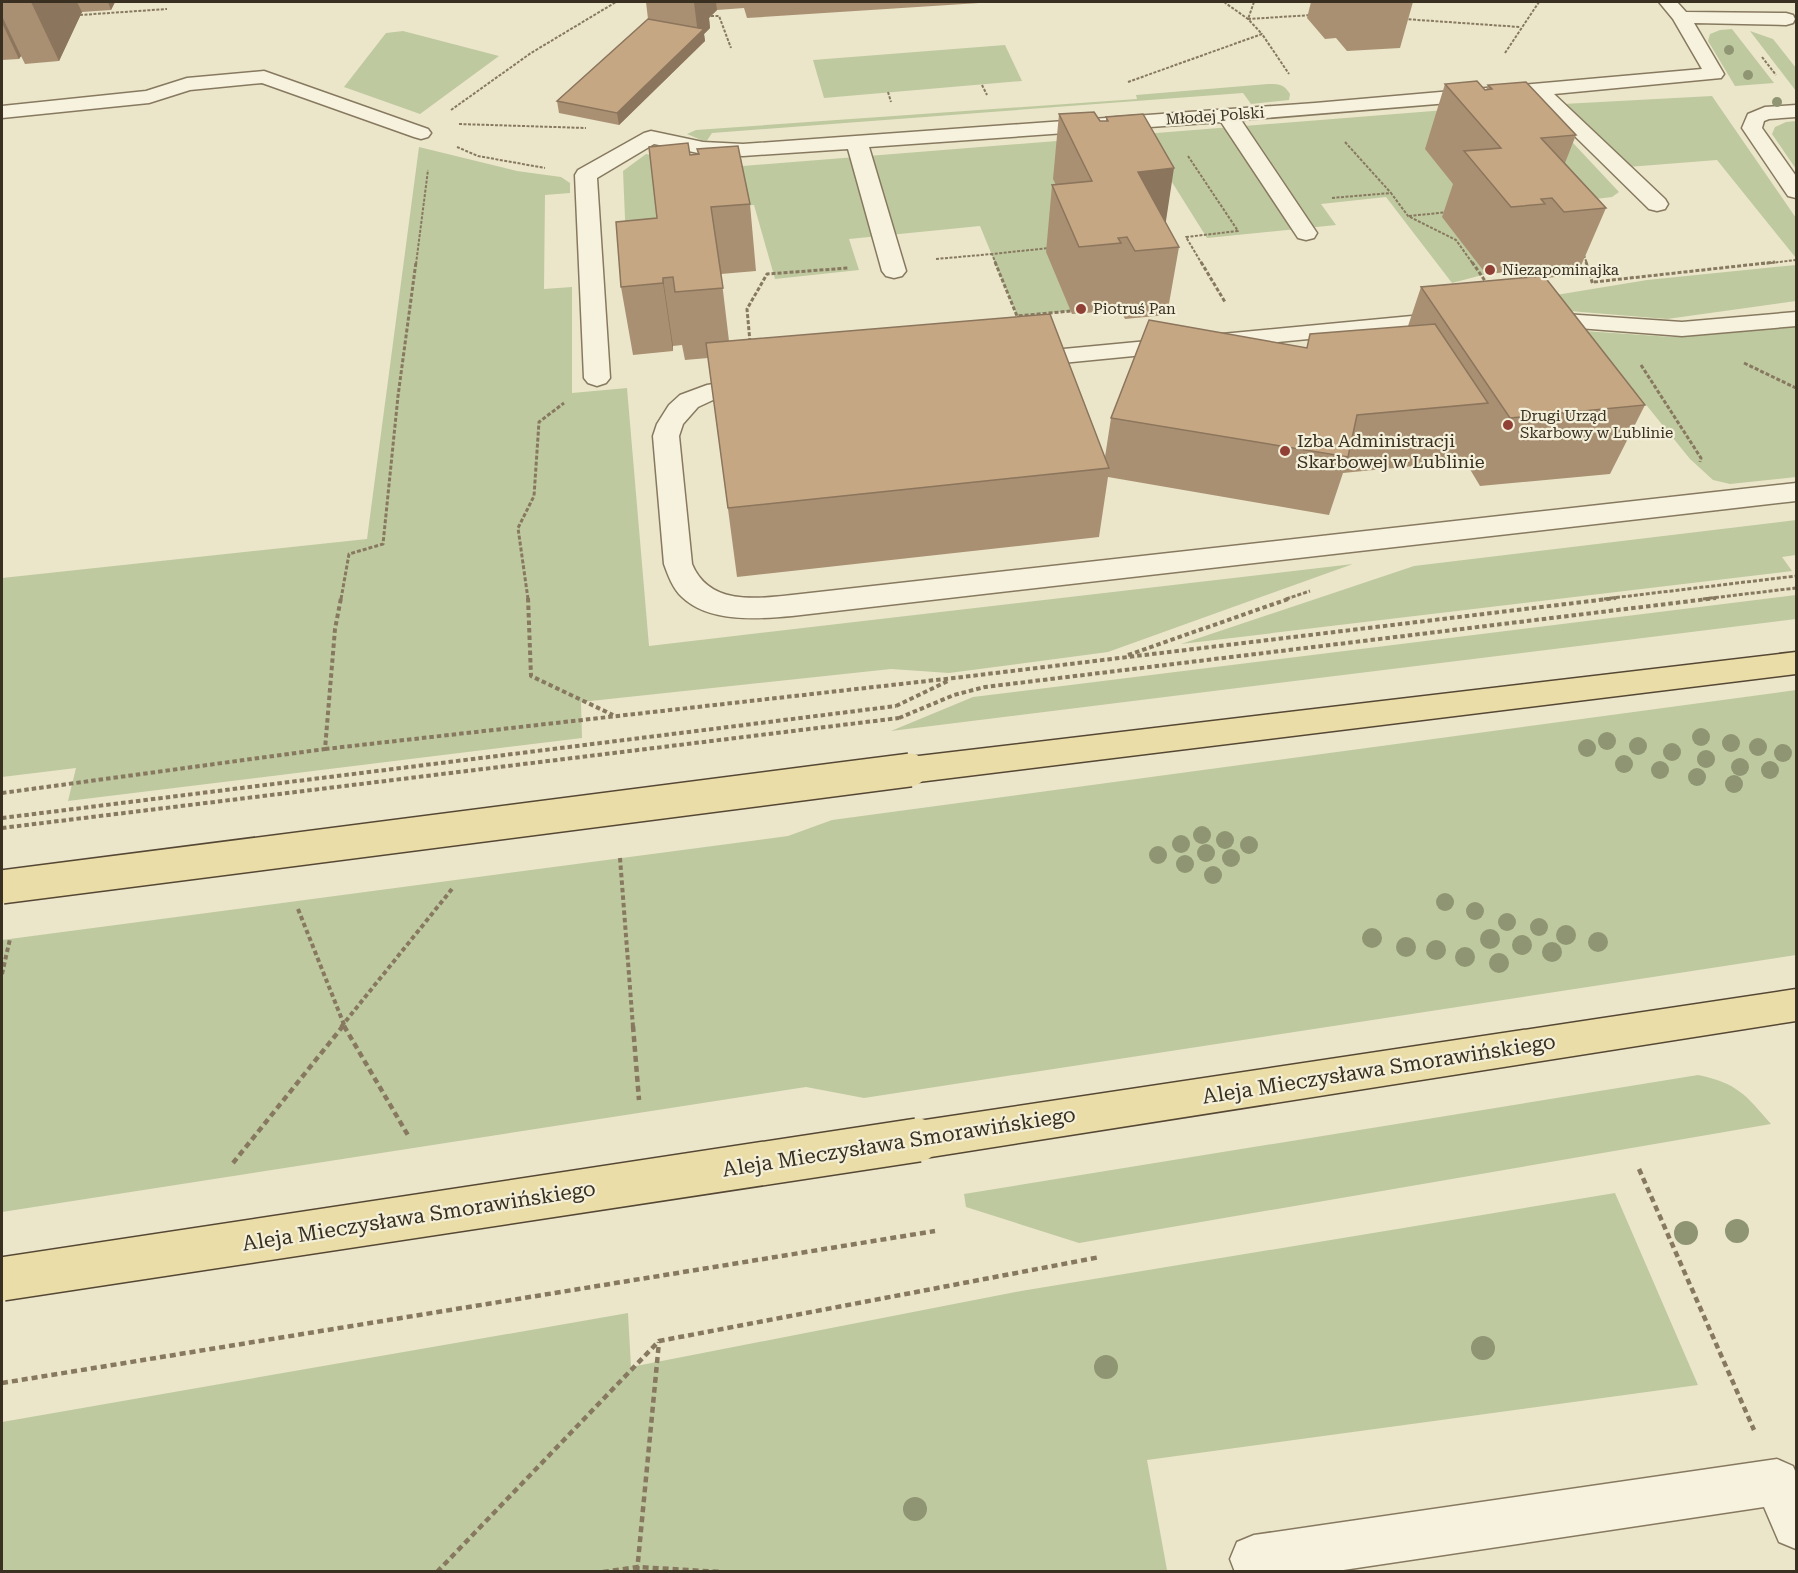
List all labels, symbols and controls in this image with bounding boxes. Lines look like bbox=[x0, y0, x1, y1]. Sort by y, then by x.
street label: Młodej Polski bbox=[1165, 104, 1265, 128]
place label: Niezapominajka bbox=[1502, 261, 1619, 279]
marker: Niezapominajka bbox=[1483, 263, 1497, 277]
place label: Piotruś Pan bbox=[1093, 300, 1176, 318]
marker: Piotruś Pan bbox=[1074, 302, 1088, 316]
place label: Drugi Urząd Skarbowy w Lublinie bbox=[1520, 407, 1673, 442]
marker: Drugi Urząd Skarbowy w Lublinie bbox=[1501, 418, 1515, 432]
place label: Izba Administracji Skarbowej w Lublinie bbox=[1297, 430, 1485, 472]
marker: Izba Administracji Skarbowej w Lublinie bbox=[1278, 444, 1292, 458]
street label: Aleja Mieczysława Smorawińskiego bbox=[1201, 1029, 1557, 1109]
street label: Aleja Mieczysława Smorawińskiego bbox=[721, 1102, 1077, 1182]
street label: Aleja Mieczysława Smorawińskiego bbox=[241, 1176, 597, 1256]

